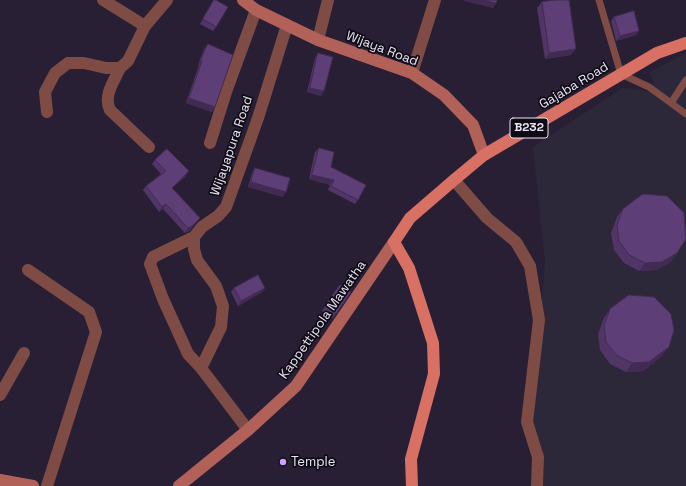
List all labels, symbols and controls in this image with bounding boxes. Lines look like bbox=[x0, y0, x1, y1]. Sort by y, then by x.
street label: Wijaya Road bbox=[344, 28, 420, 70]
street label: Gajaba Road bbox=[537, 59, 611, 113]
street label: Wijayapura Road bbox=[208, 94, 256, 198]
road number: B232 bbox=[510, 118, 548, 138]
street label: Kappettipola Mawatha bbox=[276, 258, 370, 382]
place label: Temple bbox=[291, 454, 335, 470]
marker: Temple bbox=[278, 457, 288, 467]

